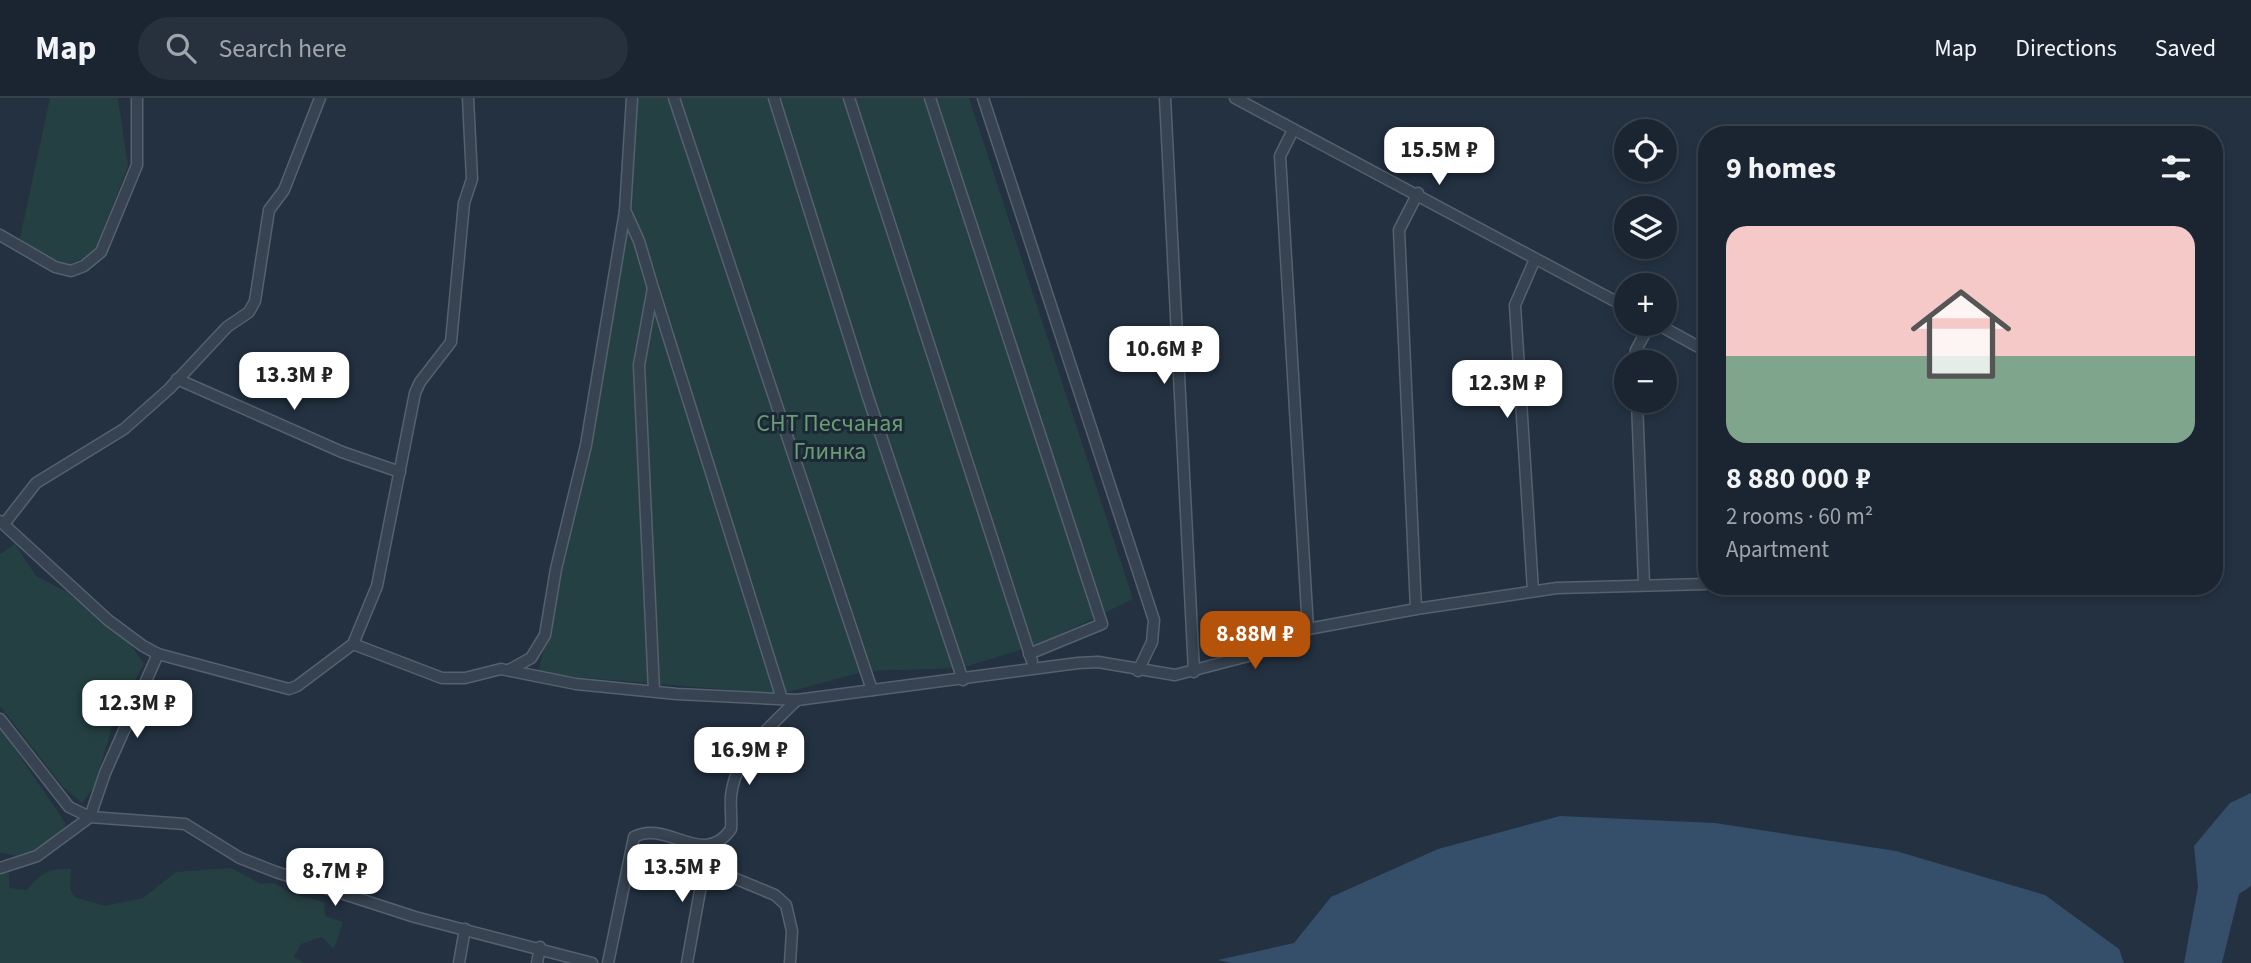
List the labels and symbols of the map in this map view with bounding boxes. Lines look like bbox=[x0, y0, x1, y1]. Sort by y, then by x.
pin: 15.5M ₽ bbox=[1374, 127, 1504, 187]
pin: 10.6M ₽ bbox=[1099, 327, 1229, 386]
pin: 13.3M ₽ bbox=[229, 352, 359, 412]
pin: 12.3M ₽ bbox=[1442, 360, 1572, 420]
park label: СНТ Песчаная Глинка bbox=[756, 406, 904, 469]
pin: 8.88M ₽ bbox=[1190, 612, 1320, 671]
pin: 12.3M ₽ bbox=[72, 680, 202, 740]
pin: 16.9M ₽ bbox=[684, 728, 814, 787]
pin: 13.5M ₽ bbox=[617, 844, 747, 904]
pin: 8.7M ₽ bbox=[278, 848, 392, 908]

